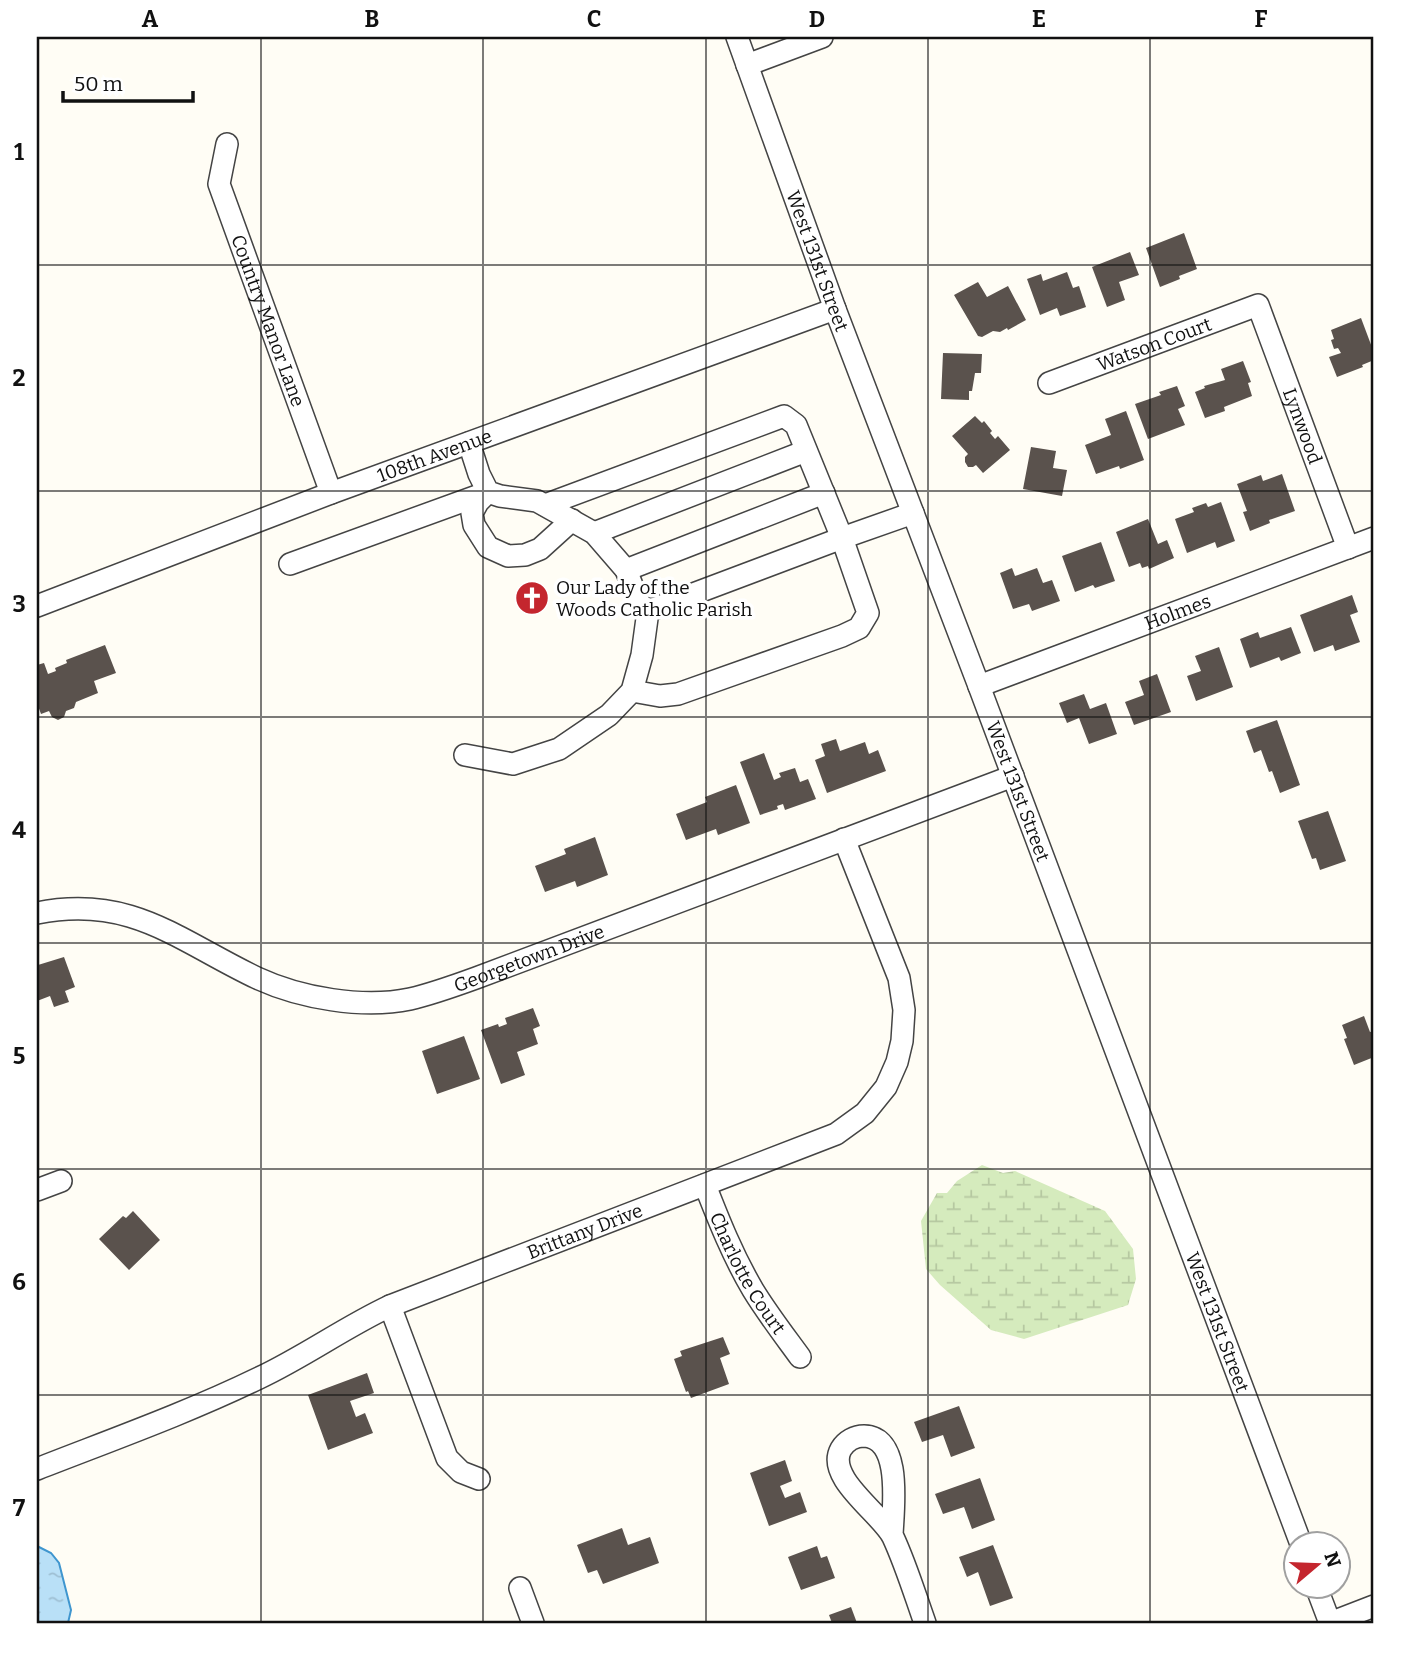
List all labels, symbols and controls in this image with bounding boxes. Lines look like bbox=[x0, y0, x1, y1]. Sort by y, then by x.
text: A bbox=[142, 5, 159, 33]
text: B bbox=[365, 5, 379, 33]
text: C bbox=[587, 5, 601, 33]
text: D bbox=[809, 5, 825, 33]
text: E bbox=[1032, 5, 1046, 33]
text: F bbox=[1255, 5, 1268, 33]
scale bar bbox=[63, 60, 192, 104]
text: 50 m bbox=[74, 71, 123, 97]
text: 1 bbox=[14, 138, 24, 166]
street label: West 131st Street bbox=[782, 187, 854, 335]
street label: Country Manor Lane bbox=[227, 231, 310, 410]
street label: Watson Court bbox=[1093, 312, 1215, 376]
text: 2 bbox=[13, 364, 26, 392]
street label: Lynwood bbox=[1278, 385, 1327, 467]
street label: 108th Avenue bbox=[374, 424, 495, 487]
place label: Our Lady of the Woods Catholic Parish bbox=[556, 576, 753, 621]
church icon: Our Lady of the Woods Catholic Parish bbox=[513, 579, 551, 617]
street label: Holmes bbox=[1141, 589, 1214, 634]
text: 3 bbox=[12, 590, 26, 618]
street label: West 131st Street bbox=[982, 718, 1055, 865]
text: 4 bbox=[12, 816, 26, 844]
street label: Georgetown Drive bbox=[450, 919, 607, 997]
text: 5 bbox=[13, 1042, 25, 1070]
street label: Brittany Drive bbox=[523, 1198, 646, 1264]
street label: Charlotte Court bbox=[705, 1209, 791, 1338]
street label: West 131st Street bbox=[1181, 1249, 1255, 1395]
text: 6 bbox=[12, 1268, 26, 1296]
text: 7 bbox=[13, 1494, 26, 1522]
north arrow bbox=[1282, 1530, 1352, 1600]
text: N bbox=[1319, 1549, 1346, 1571]

